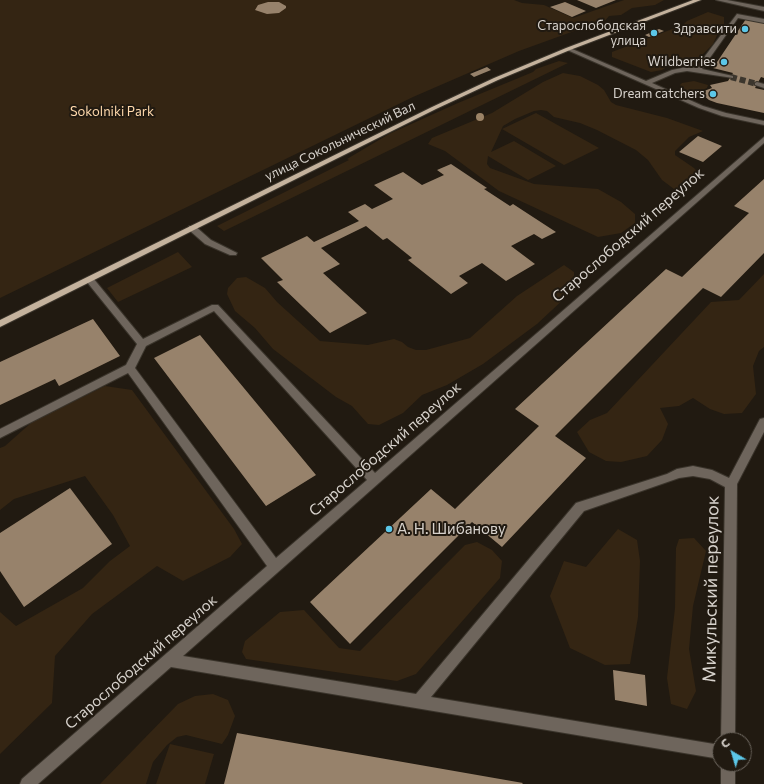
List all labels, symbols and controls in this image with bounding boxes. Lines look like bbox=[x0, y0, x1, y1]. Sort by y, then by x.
place label: Старослободская улица bbox=[537, 18, 646, 49]
place label: Здравсити bbox=[673, 21, 737, 37]
marker: Здравсити bbox=[740, 24, 750, 34]
marker: Старослободская улица bbox=[649, 28, 659, 38]
place label: Wildberries bbox=[648, 54, 716, 70]
marker: Wildberries bbox=[719, 57, 729, 67]
place label: Dream catchers bbox=[613, 86, 705, 102]
marker: Dream catchers bbox=[708, 89, 718, 99]
street label: улица Сокольнический Вал bbox=[262, 98, 418, 184]
park label: Sokolniki Park bbox=[70, 104, 154, 120]
street label: Старослободский переулок bbox=[548, 164, 708, 306]
street label: Старослободский переулок bbox=[305, 378, 465, 520]
street label: Микульский переулок bbox=[699, 495, 723, 683]
place label: А. Н. Шибанову bbox=[397, 520, 506, 538]
marker: А. Н. Шибанову bbox=[384, 524, 394, 534]
street label: Старослободский переулок bbox=[61, 591, 221, 733]
north arrow bbox=[712, 732, 752, 772]
text: С bbox=[718, 735, 732, 750]

